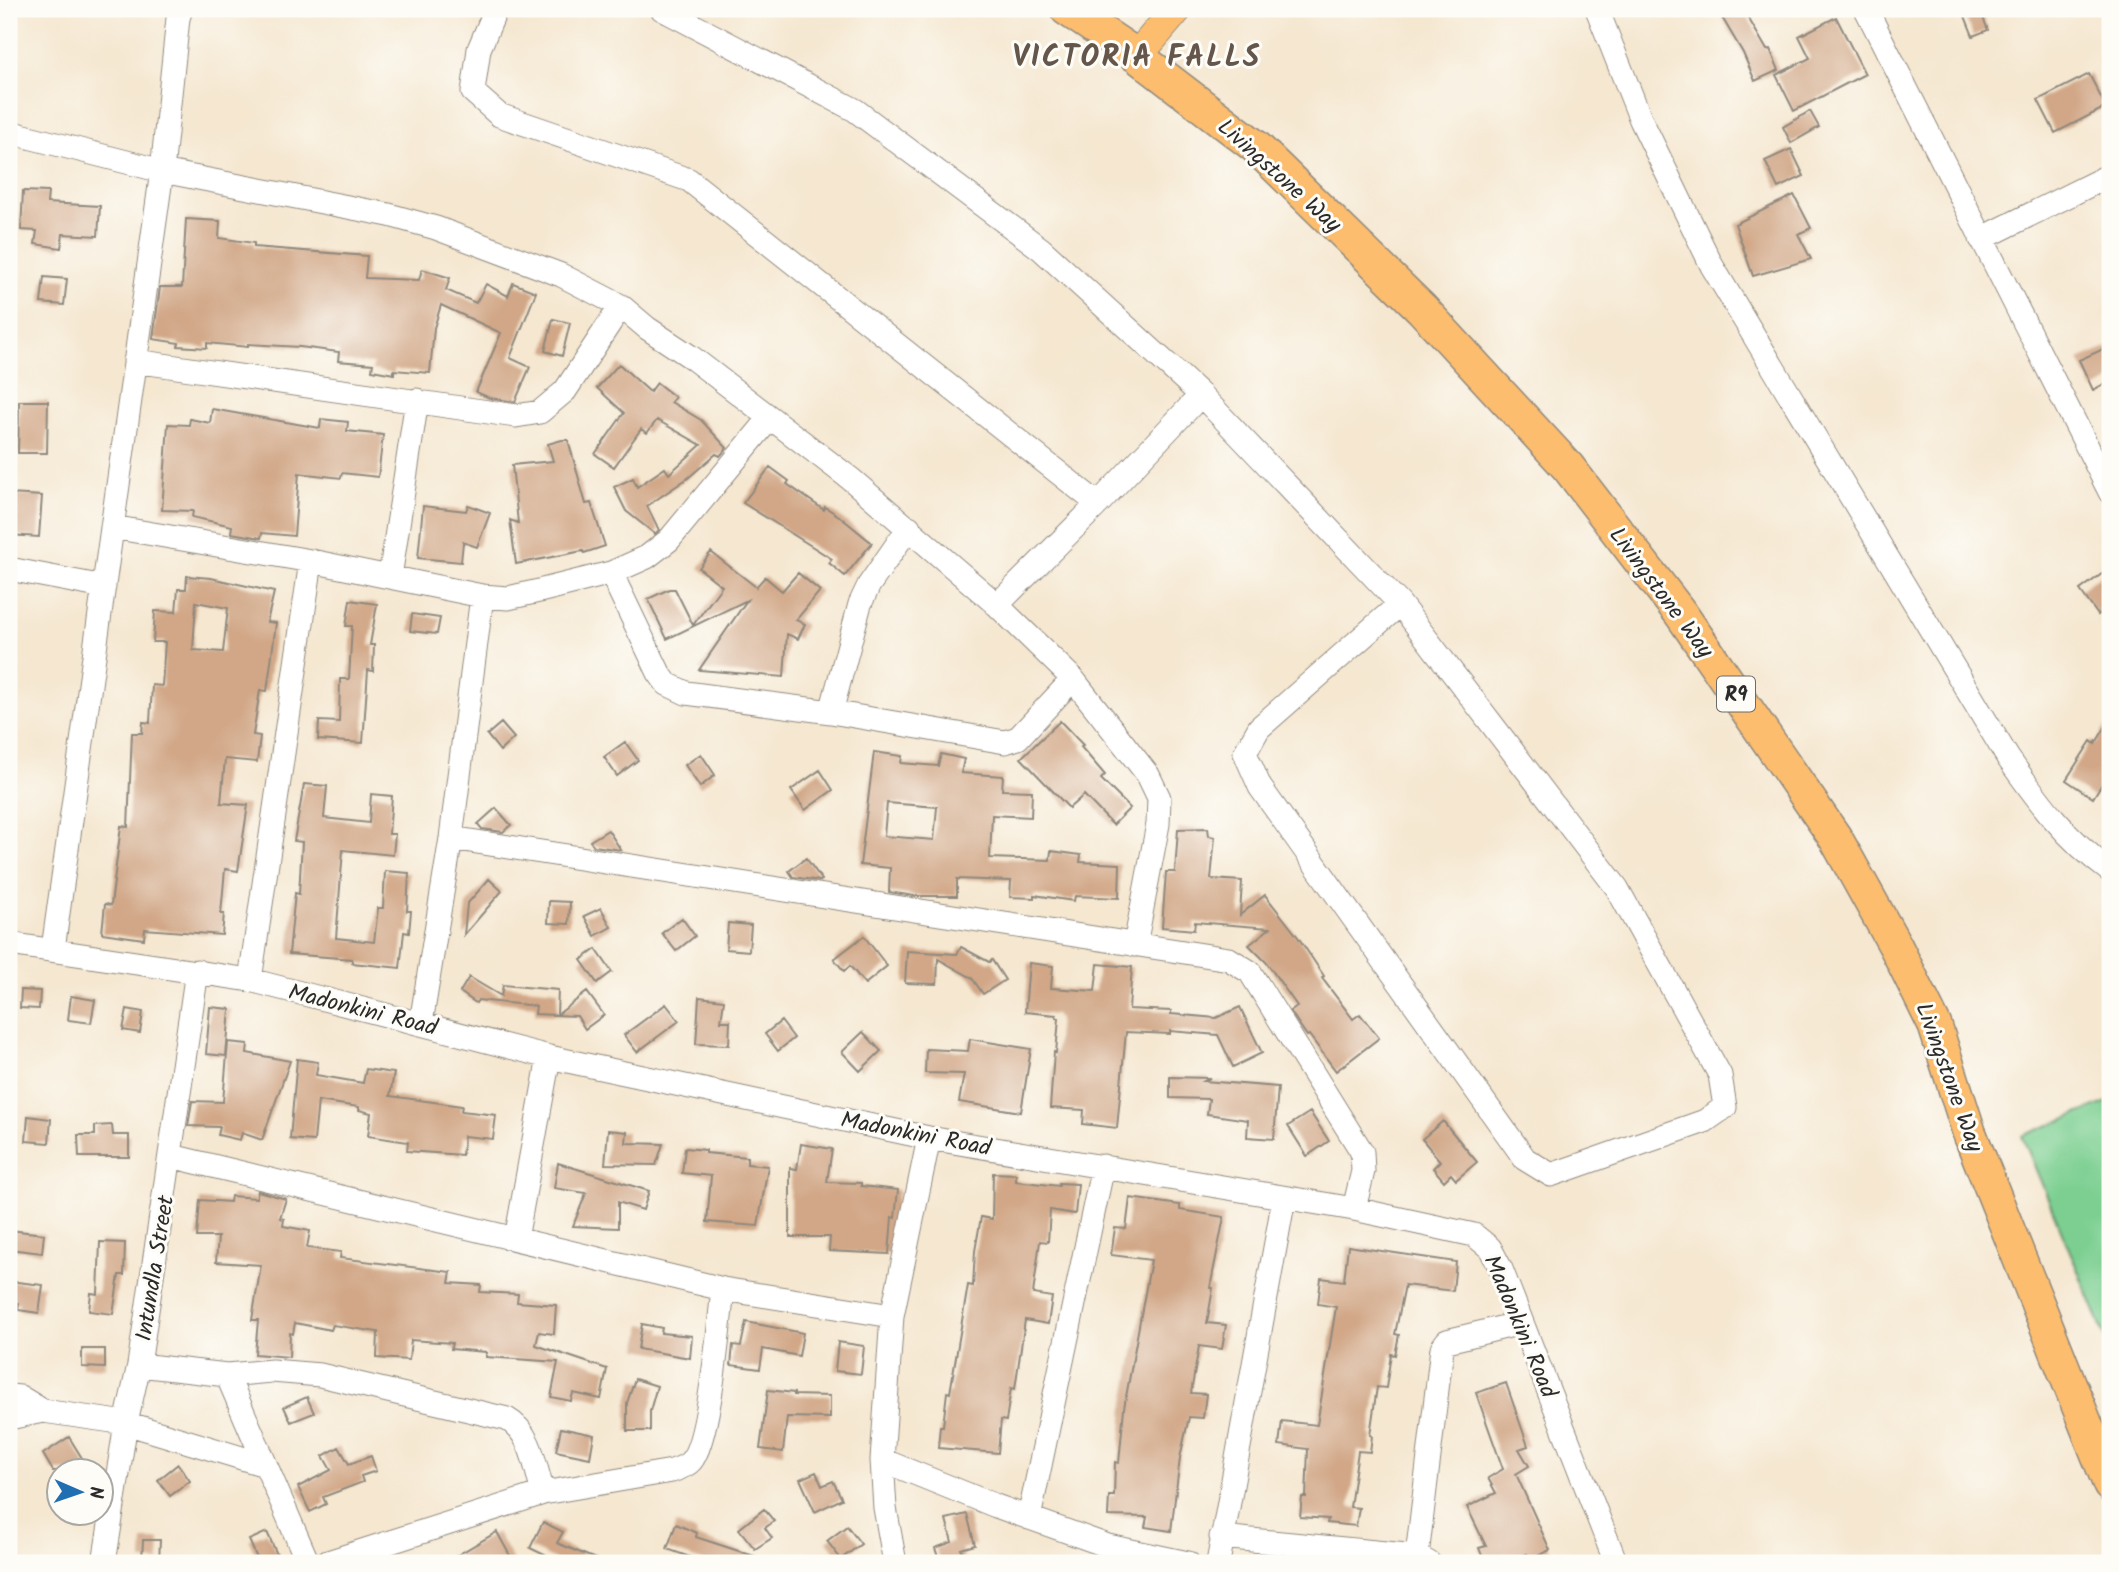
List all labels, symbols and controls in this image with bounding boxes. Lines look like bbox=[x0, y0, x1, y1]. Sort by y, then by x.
district label: VICTORIA FALLS bbox=[1013, 34, 1261, 82]
street label: Livingstone Way bbox=[1208, 111, 1349, 243]
street label: Livingstone Way bbox=[1599, 520, 1722, 667]
road number: R9 bbox=[1717, 676, 1755, 712]
street label: Madonkini Road bbox=[284, 975, 441, 1047]
street label: Livingstone Way bbox=[1904, 998, 1992, 1158]
street label: Madonkini Road bbox=[837, 1103, 994, 1167]
street label: Intundla Street bbox=[127, 1192, 185, 1344]
street label: Madonkini Road bbox=[1473, 1250, 1566, 1404]
north arrow bbox=[46, 1456, 116, 1526]
text: N bbox=[80, 1486, 110, 1499]

